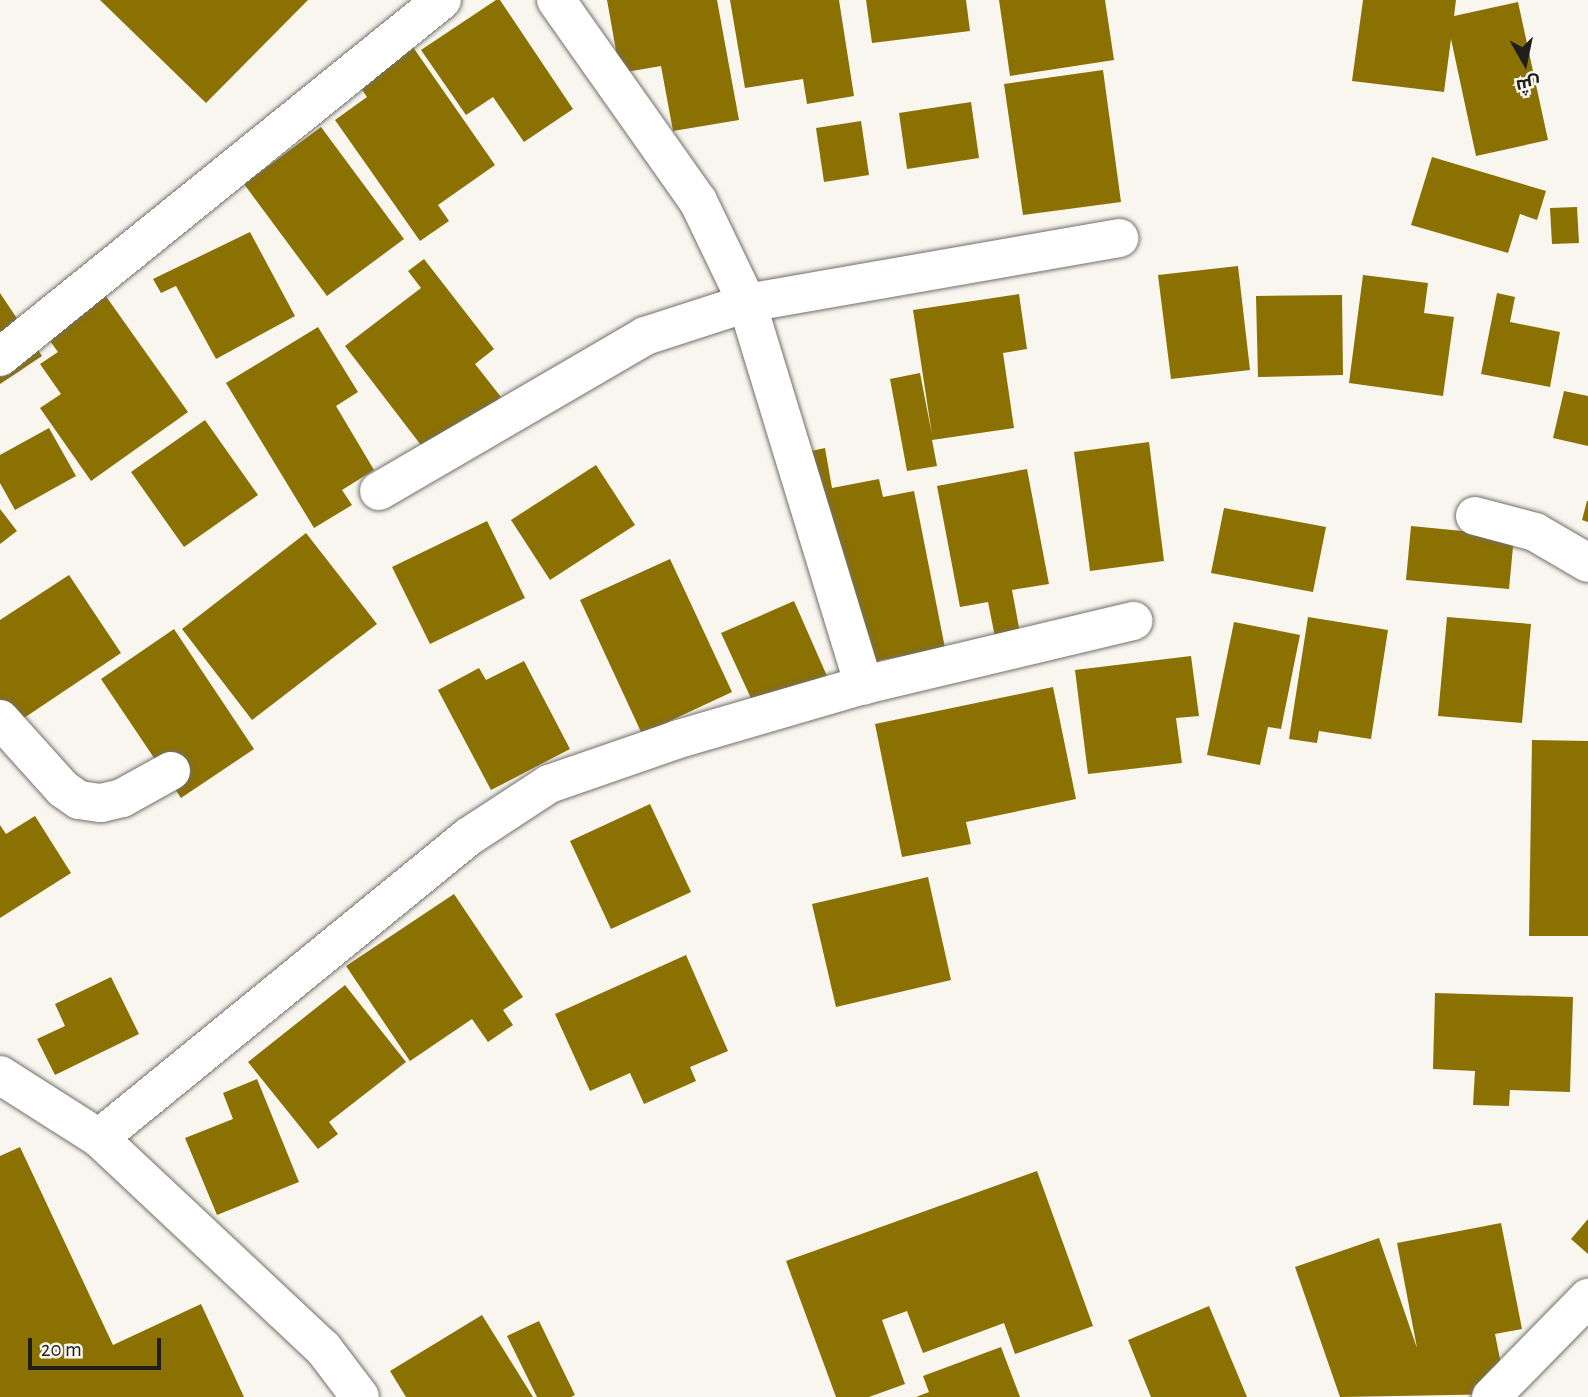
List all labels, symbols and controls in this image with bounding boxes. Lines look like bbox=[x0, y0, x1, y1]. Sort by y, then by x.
north arrow bbox=[1490, 28, 1560, 98]
text: ش bbox=[1515, 73, 1542, 96]
scale bar bbox=[32, 1324, 164, 1368]
text: 20 m bbox=[41, 1339, 82, 1360]

